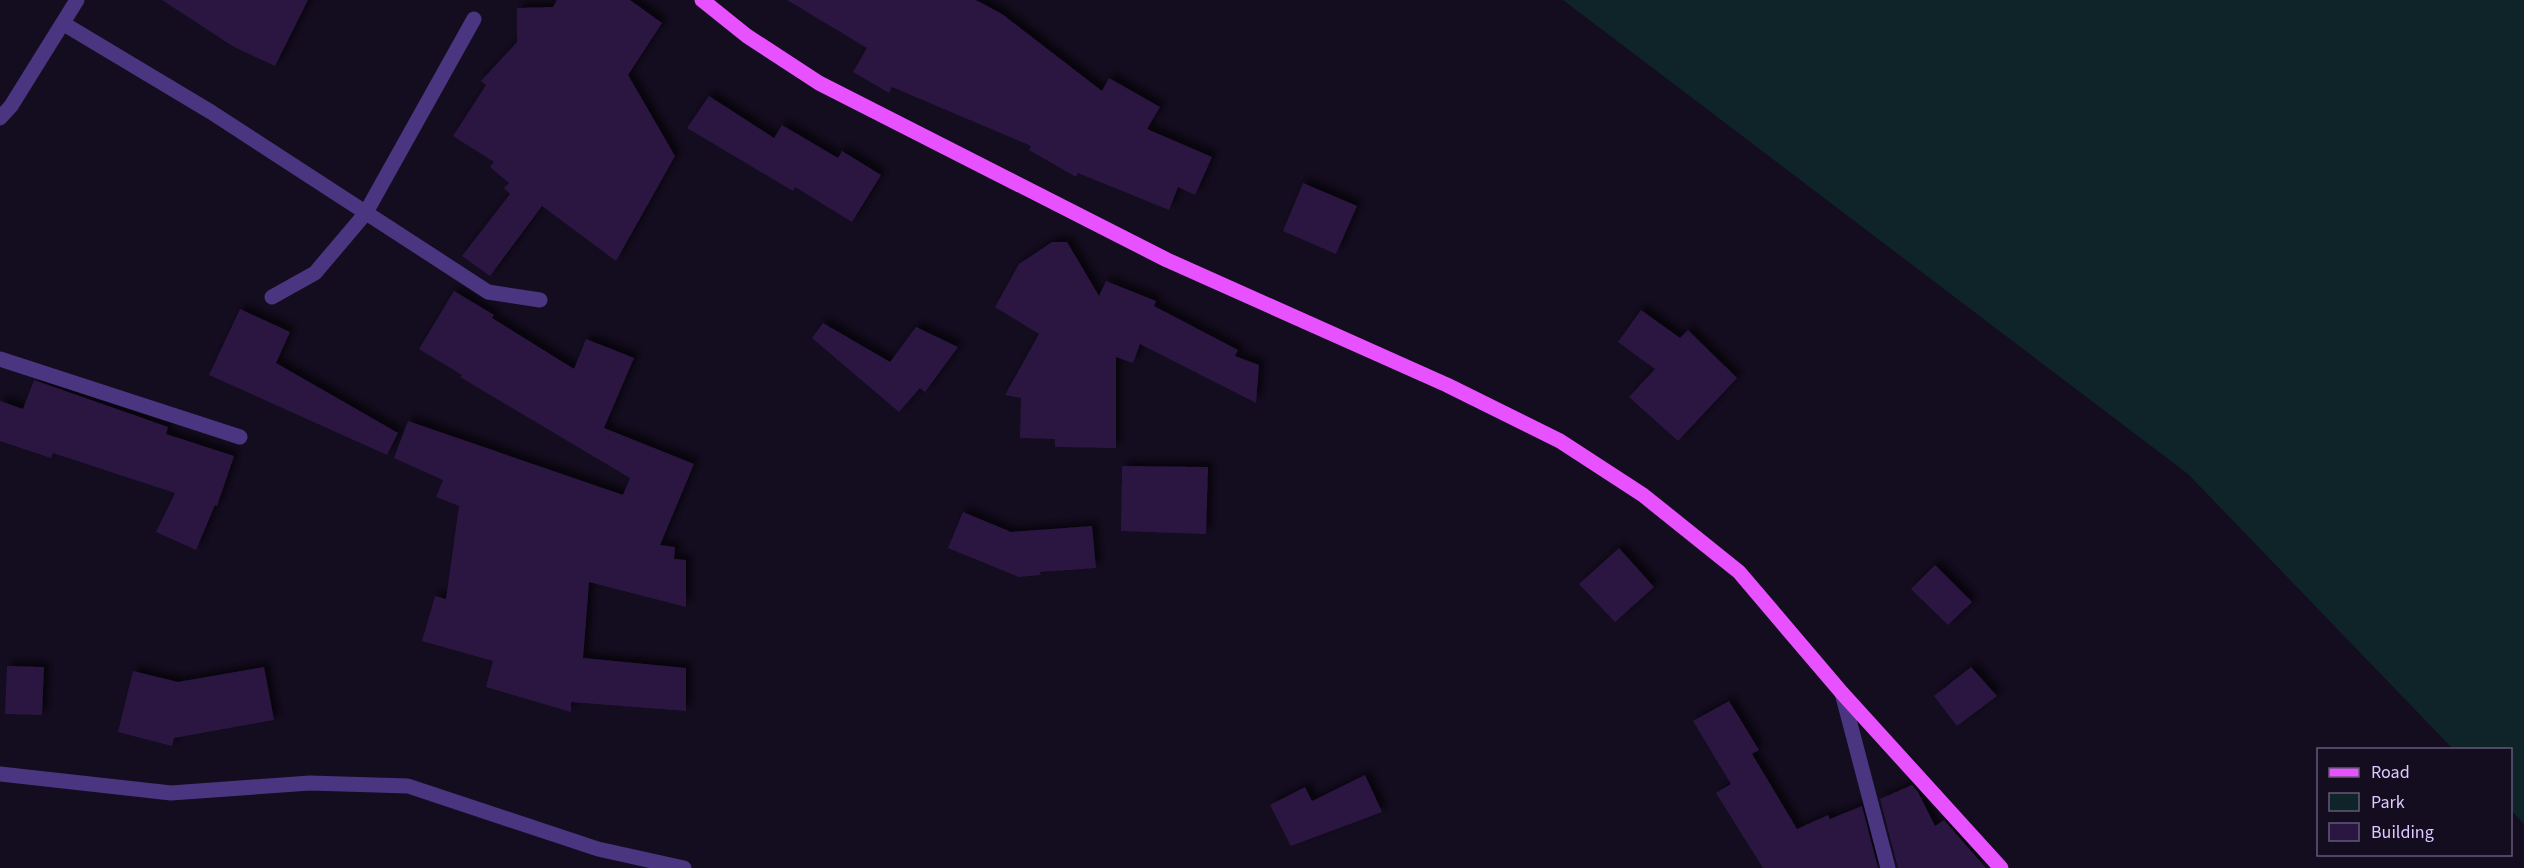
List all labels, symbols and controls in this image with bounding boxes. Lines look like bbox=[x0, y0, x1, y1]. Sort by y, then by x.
legend bbox=[2317, 748, 2512, 856]
text: Road bbox=[2371, 760, 2410, 785]
text: Park bbox=[2371, 790, 2405, 815]
text: Building bbox=[2371, 820, 2434, 845]

